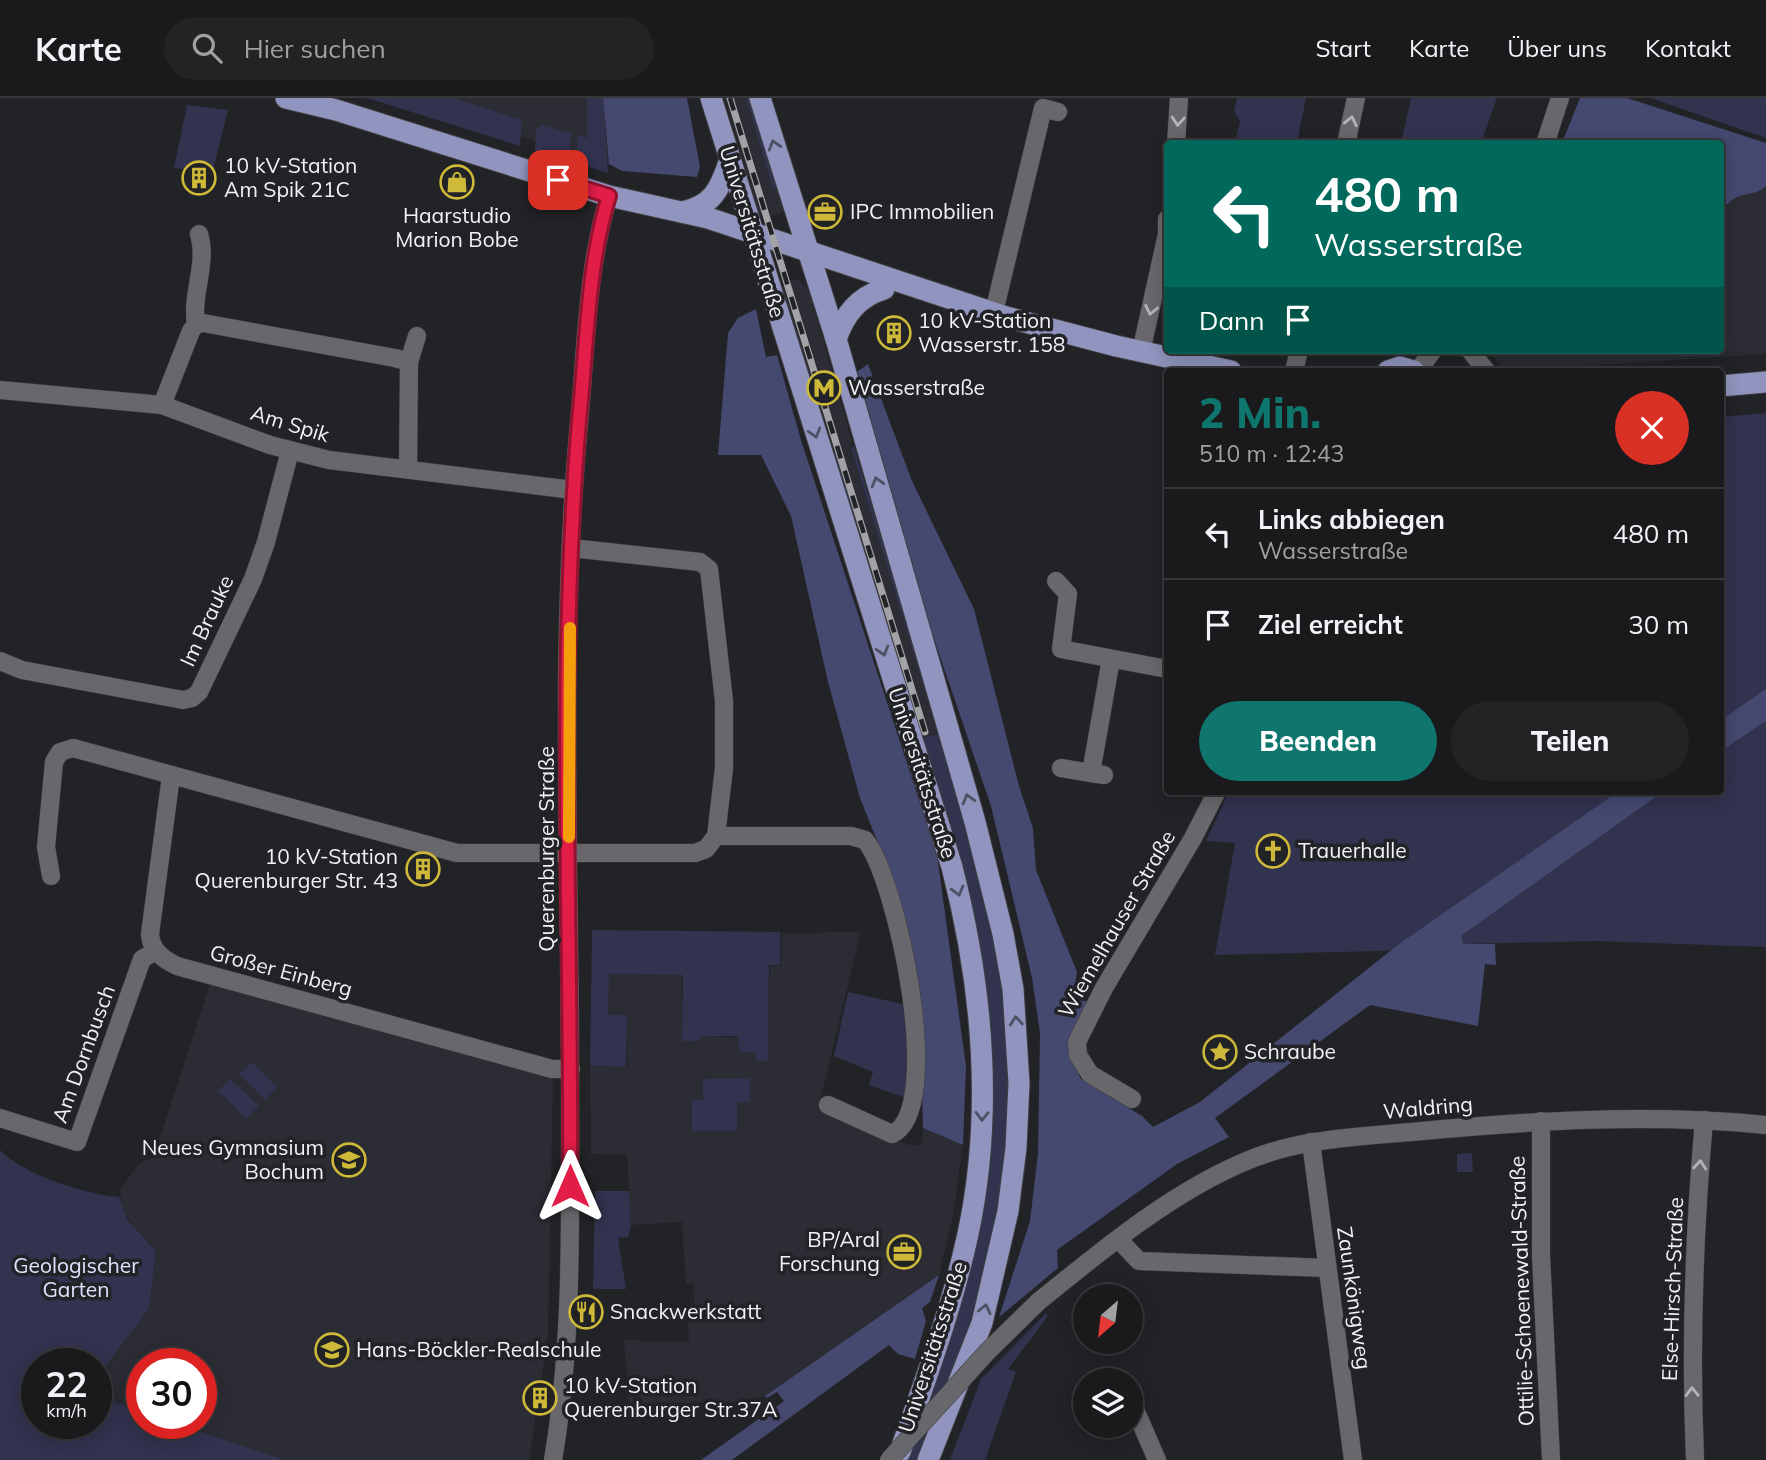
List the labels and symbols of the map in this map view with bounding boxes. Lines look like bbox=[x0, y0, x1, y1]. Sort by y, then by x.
one-way arrow bbox=[1342, 115, 1357, 127]
one-way arrow bbox=[1171, 116, 1186, 127]
one-way arrow bbox=[768, 139, 783, 151]
street label: Universitätsstraße bbox=[714, 143, 791, 321]
pin bbox=[528, 150, 588, 210]
place label: 10 kV-Station Am Spik 21C bbox=[224, 152, 357, 202]
building icon: 10 kV-Station Am Spik 21C bbox=[180, 159, 218, 197]
shop icon: Haarstudio Marion Bobe bbox=[438, 163, 476, 201]
office icon: IPC Immobilien bbox=[806, 193, 844, 231]
place label: IPC Immobilien bbox=[850, 198, 994, 224]
place label: Haarstudio Marion Bobe bbox=[395, 202, 519, 252]
one-way arrow bbox=[1144, 304, 1159, 316]
place label: 10 kV-Station Wasserstr. 158 bbox=[918, 307, 1065, 357]
building icon: 10 kV-Station Wasserstr. 158 bbox=[875, 314, 913, 352]
metro station icon: Wasserstraße bbox=[805, 369, 843, 407]
place label: Wasserstraße bbox=[848, 374, 985, 400]
street label: Am Spik bbox=[248, 399, 333, 447]
one-way arrow bbox=[807, 427, 821, 439]
one-way arrow bbox=[871, 476, 886, 488]
street label: Im Brauke bbox=[174, 571, 239, 670]
one-way arrow bbox=[875, 644, 889, 656]
street label: Universitätsstraße bbox=[883, 684, 963, 861]
street label: Querenburger Straße bbox=[533, 746, 559, 952]
one-way arrow bbox=[962, 794, 976, 806]
street label: Wiemelhauser Straße bbox=[1052, 825, 1180, 1022]
church icon: Trauerhalle bbox=[1254, 832, 1292, 870]
place label: Trauerhalle bbox=[1298, 837, 1407, 863]
place label: 10 kV-Station Querenburger Str. 43 bbox=[195, 843, 398, 893]
building icon: 10 kV-Station Querenburger Str. 43 bbox=[404, 850, 442, 888]
one-way arrow bbox=[950, 885, 964, 897]
street label: Großer Einberg bbox=[207, 939, 355, 1002]
street label: Am Dornbusch bbox=[46, 981, 120, 1126]
one-way arrow bbox=[1009, 1016, 1024, 1027]
place icon: Schraube bbox=[1201, 1033, 1239, 1071]
place label: Schraube bbox=[1244, 1038, 1336, 1064]
street label: Waldring bbox=[1382, 1090, 1474, 1124]
one-way arrow bbox=[975, 1111, 990, 1122]
place label: Neues Gymnasium Bochum bbox=[142, 1134, 324, 1184]
school or university icon: Neues Gymnasium Bochum bbox=[330, 1141, 368, 1179]
position arrow bbox=[533, 1149, 607, 1223]
street label: Ottilie-Schoenewald-Straße bbox=[1503, 1155, 1539, 1427]
one-way arrow bbox=[1692, 1159, 1707, 1170]
street label: Else-Hirsch-Straße bbox=[1656, 1197, 1688, 1381]
street label: Zaunkönigweg bbox=[1332, 1225, 1378, 1371]
place label: BP/Aral Forschung bbox=[779, 1226, 880, 1276]
office icon: BP/Aral Forschung bbox=[885, 1233, 923, 1271]
park label: Geologischer Garten bbox=[13, 1252, 139, 1302]
street label: Universitätsstraße bbox=[892, 1258, 972, 1435]
north arrow bbox=[1073, 1284, 1143, 1354]
restaurant icon: Snackwerkstatt bbox=[567, 1293, 605, 1331]
place label: Snackwerkstatt bbox=[610, 1298, 761, 1324]
one-way arrow bbox=[977, 1303, 992, 1315]
school or university icon: Hans-Böckler-Realschule bbox=[313, 1331, 351, 1369]
place label: Hans-Böckler-Realschule bbox=[356, 1336, 601, 1362]
speed limit sign: 30 bbox=[126, 1348, 217, 1439]
place label: 10 kV-Station Querenburger Str.37A bbox=[564, 1372, 778, 1422]
building icon: 10 kV-Station Querenburger Str.37A bbox=[521, 1379, 559, 1417]
one-way arrow bbox=[1685, 1386, 1700, 1397]

